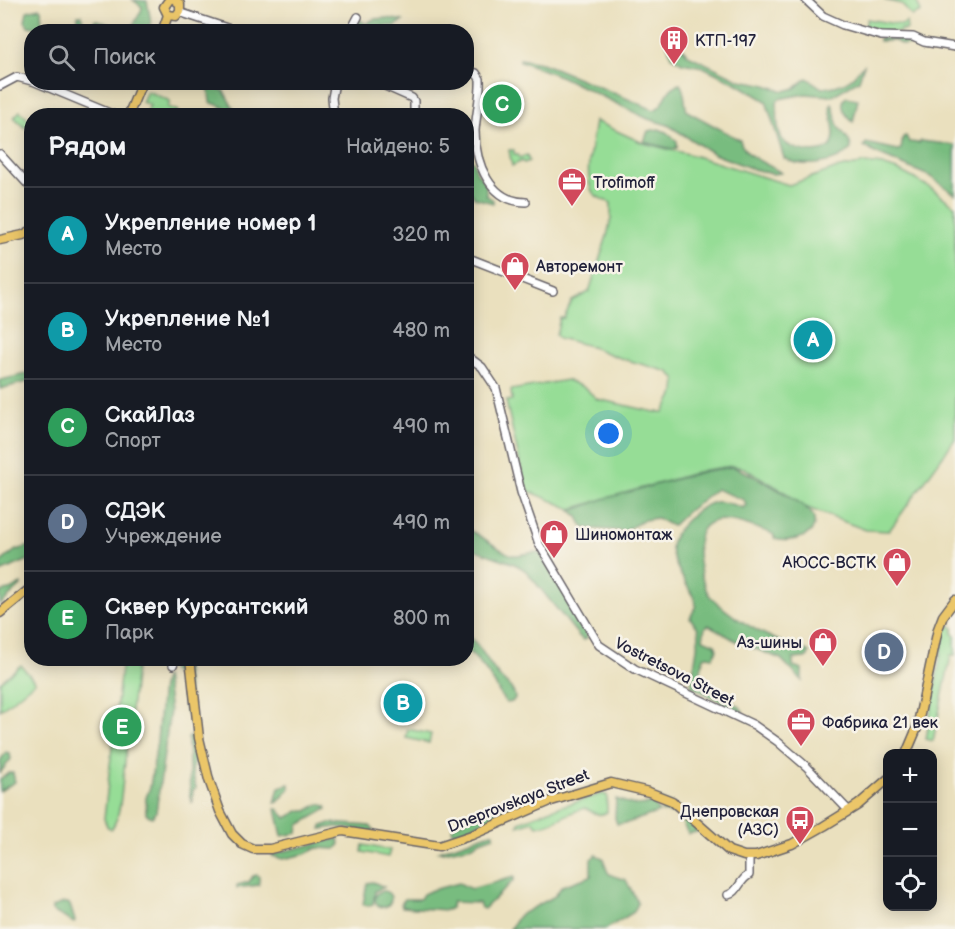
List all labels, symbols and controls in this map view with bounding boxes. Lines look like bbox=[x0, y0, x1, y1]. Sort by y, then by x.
search box bbox=[24, 24, 474, 90]
building icon: КТП-197 bbox=[658, 24, 690, 66]
place label: КТП-197 bbox=[695, 32, 756, 51]
icon: search bbox=[45, 41, 78, 74]
text: Поиск bbox=[93, 44, 156, 71]
pin: C bbox=[482, 82, 522, 126]
text: Рядом bbox=[48, 132, 126, 163]
text: Найдено: 5 bbox=[346, 135, 450, 159]
office icon: Trofimoff bbox=[556, 166, 588, 208]
place label: Trofimoff bbox=[593, 174, 655, 193]
text: Укрепление номер 1 bbox=[105, 210, 317, 237]
text: A bbox=[61, 223, 74, 247]
text: 320 m bbox=[392, 223, 450, 247]
text: Место bbox=[105, 237, 162, 261]
shop icon: Авторемонт bbox=[499, 250, 531, 292]
place label: Авторемонт bbox=[535, 258, 623, 277]
text: Укрепление №1 bbox=[105, 306, 270, 333]
pin: A bbox=[794, 318, 832, 362]
text: B bbox=[60, 319, 75, 343]
text: 480 m bbox=[392, 319, 450, 343]
text: Место bbox=[105, 333, 162, 357]
text: СкайЛаз bbox=[105, 402, 195, 429]
text: C bbox=[60, 415, 75, 439]
text: 490 m bbox=[393, 415, 450, 439]
your location bbox=[594, 419, 623, 448]
text: Спорт bbox=[105, 429, 161, 453]
text: СДЭК bbox=[105, 498, 165, 525]
text: D bbox=[61, 511, 74, 535]
text: 490 m bbox=[393, 511, 450, 535]
shop icon: Шиномонтаж bbox=[538, 518, 570, 560]
text: Учреждение bbox=[105, 525, 222, 549]
place label: Шиномонтаж bbox=[575, 526, 673, 545]
shop icon: АЮСС-ВСТК bbox=[881, 546, 913, 588]
place label: АЮСС-ВСТК bbox=[781, 554, 877, 573]
text: Сквер Курсантский bbox=[105, 594, 309, 621]
text: E bbox=[61, 607, 74, 631]
text: 800 m bbox=[393, 607, 450, 631]
text: Парк bbox=[105, 621, 154, 645]
shop icon: Аз-шины bbox=[807, 626, 839, 668]
pin: D bbox=[864, 630, 904, 674]
street label: Vostretsova Street bbox=[611, 634, 737, 711]
place label: Аз-шины bbox=[736, 634, 802, 653]
pin: B bbox=[384, 680, 422, 726]
pin: E bbox=[102, 704, 142, 750]
office icon: Фабрика 21 век bbox=[785, 706, 817, 748]
place label: Фабрика 21 век bbox=[822, 714, 939, 733]
map controls bbox=[883, 749, 937, 911]
button: + bbox=[883, 749, 937, 803]
street label: Dneprovskaya Street bbox=[445, 766, 592, 837]
place label: Днепровская (АЗС) bbox=[680, 803, 779, 840]
button: − bbox=[883, 803, 937, 857]
bus stop icon: Днепровская (АЗС) bbox=[784, 804, 816, 846]
button: locate bbox=[883, 857, 937, 911]

